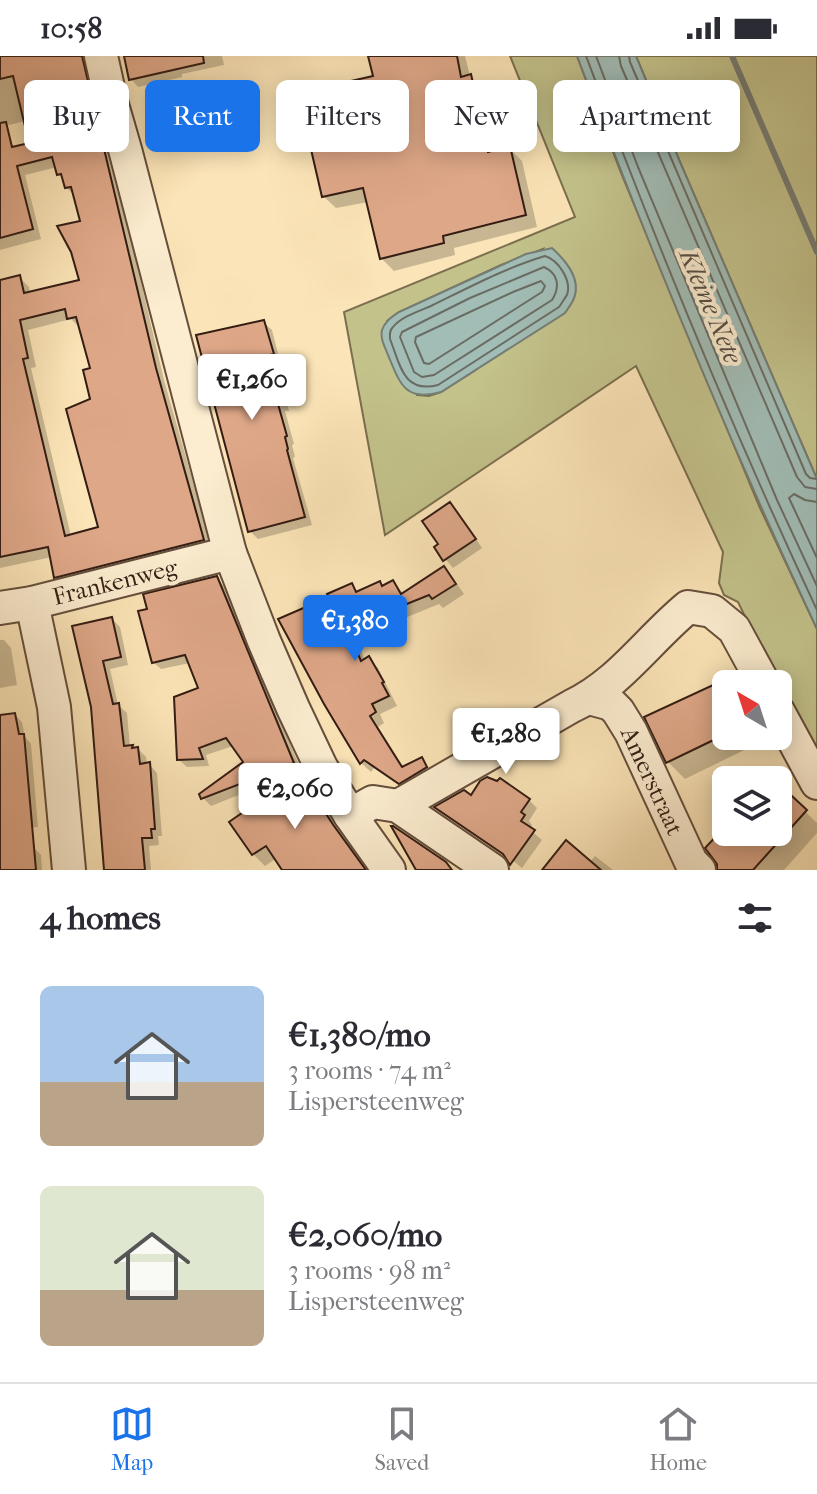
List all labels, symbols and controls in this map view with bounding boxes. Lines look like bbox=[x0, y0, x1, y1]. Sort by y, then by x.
text: 10:58 bbox=[40, 11, 102, 46]
chip: Buy bbox=[24, 80, 129, 152]
chip: Rent bbox=[145, 80, 260, 152]
chip: Filters bbox=[276, 80, 409, 152]
chip: New bbox=[425, 80, 537, 152]
chip: Apartment bbox=[553, 80, 740, 152]
water label: Kleine Nete bbox=[672, 242, 749, 370]
pin: €1,260 bbox=[187, 354, 317, 422]
text: €1,260 bbox=[216, 364, 288, 395]
street label: Frankenweg bbox=[50, 553, 181, 611]
pin: €1,380 bbox=[290, 595, 420, 663]
text: €1,380 bbox=[321, 605, 389, 636]
north arrow bbox=[712, 670, 792, 750]
map controls bbox=[712, 670, 792, 846]
pin: €1,280 bbox=[441, 708, 571, 776]
text: €1,280 bbox=[471, 718, 541, 749]
street label: Amerstraat bbox=[614, 722, 689, 840]
pin: €2,060 bbox=[230, 763, 360, 831]
button: layers bbox=[712, 766, 792, 846]
text: €2,060 bbox=[257, 773, 333, 804]
icon: filters bbox=[733, 896, 777, 940]
text: 4 homes bbox=[40, 898, 161, 938]
text: €1,380/mo bbox=[288, 1015, 431, 1055]
icon: home bbox=[104, 1018, 200, 1114]
text: 3 rooms · 74 m² bbox=[288, 1055, 451, 1086]
text: Lispersteenweg bbox=[288, 1086, 464, 1117]
text: €2,060/mo bbox=[288, 1215, 442, 1255]
icon: home bbox=[104, 1218, 200, 1314]
text: 3 rooms · 98 m² bbox=[288, 1255, 450, 1286]
text: Lispersteenweg bbox=[288, 1286, 464, 1317]
tab: Map bbox=[110, 1402, 154, 1476]
tab: Saved bbox=[375, 1402, 429, 1476]
tab: Home bbox=[650, 1402, 707, 1476]

